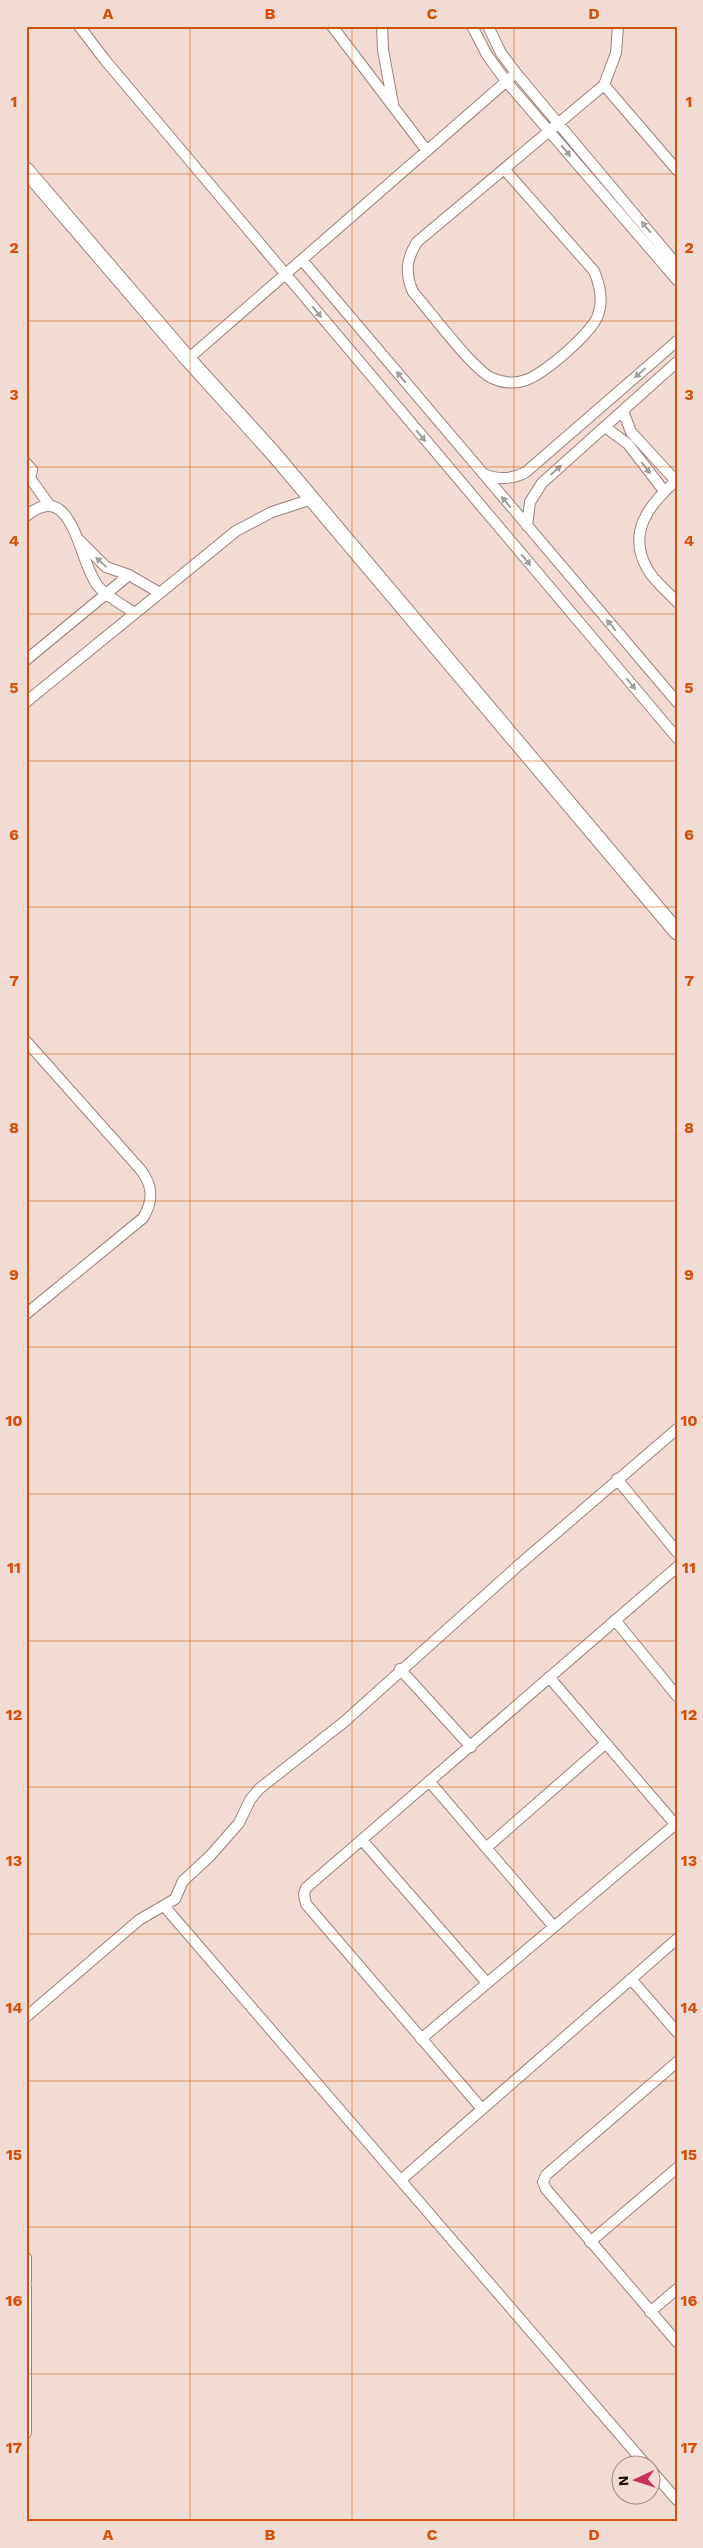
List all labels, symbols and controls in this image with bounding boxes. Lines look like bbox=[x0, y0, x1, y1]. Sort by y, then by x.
text: A bbox=[103, 4, 114, 23]
text: B bbox=[265, 4, 276, 23]
text: C bbox=[427, 4, 438, 23]
text: D bbox=[588, 4, 600, 23]
text: 1 bbox=[11, 92, 17, 111]
text: 1 bbox=[686, 92, 692, 111]
one-way arrow bbox=[560, 145, 571, 158]
one-way arrow bbox=[641, 221, 652, 233]
text: 2 bbox=[9, 238, 19, 257]
text: 2 bbox=[684, 238, 694, 257]
one-way arrow bbox=[311, 305, 322, 318]
one-way arrow bbox=[634, 367, 647, 378]
one-way arrow bbox=[395, 372, 407, 384]
text: 3 bbox=[9, 385, 19, 404]
text: 3 bbox=[684, 385, 694, 404]
one-way arrow bbox=[416, 429, 427, 442]
one-way arrow bbox=[641, 461, 651, 474]
one-way arrow bbox=[550, 464, 562, 476]
one-way arrow bbox=[500, 496, 512, 508]
text: 4 bbox=[9, 531, 19, 550]
text: 4 bbox=[684, 531, 694, 550]
one-way arrow bbox=[521, 553, 532, 566]
one-way arrow bbox=[96, 556, 108, 568]
one-way arrow bbox=[605, 620, 617, 632]
text: 5 bbox=[9, 678, 19, 697]
one-way arrow bbox=[625, 678, 636, 690]
text: 5 bbox=[684, 678, 694, 697]
text: 6 bbox=[9, 825, 19, 844]
text: 6 bbox=[684, 825, 694, 844]
text: 7 bbox=[9, 971, 19, 990]
text: 7 bbox=[684, 971, 694, 990]
text: 8 bbox=[9, 1118, 19, 1137]
text: 8 bbox=[684, 1118, 694, 1137]
text: 9 bbox=[9, 1265, 19, 1284]
text: 9 bbox=[684, 1265, 694, 1284]
text: 10 bbox=[5, 1411, 23, 1430]
text: 10 bbox=[680, 1411, 698, 1430]
text: 11 bbox=[7, 1558, 21, 1577]
text: 11 bbox=[682, 1558, 696, 1577]
text: 12 bbox=[6, 1705, 22, 1724]
text: 12 bbox=[681, 1705, 697, 1724]
text: 13 bbox=[6, 1851, 22, 1870]
text: 13 bbox=[681, 1851, 697, 1870]
text: 14 bbox=[5, 1998, 23, 2017]
text: 14 bbox=[680, 1998, 698, 2017]
text: 15 bbox=[6, 2145, 22, 2164]
text: 15 bbox=[681, 2145, 697, 2164]
text: 16 bbox=[6, 2291, 23, 2310]
text: 16 bbox=[681, 2291, 698, 2310]
text: 17 bbox=[6, 2438, 23, 2457]
text: 17 bbox=[681, 2438, 698, 2457]
north arrow bbox=[610, 2456, 660, 2506]
text: N bbox=[615, 2475, 631, 2487]
text: A bbox=[103, 2525, 114, 2544]
text: B bbox=[265, 2525, 276, 2544]
text: C bbox=[427, 2525, 438, 2544]
text: D bbox=[588, 2525, 600, 2544]

